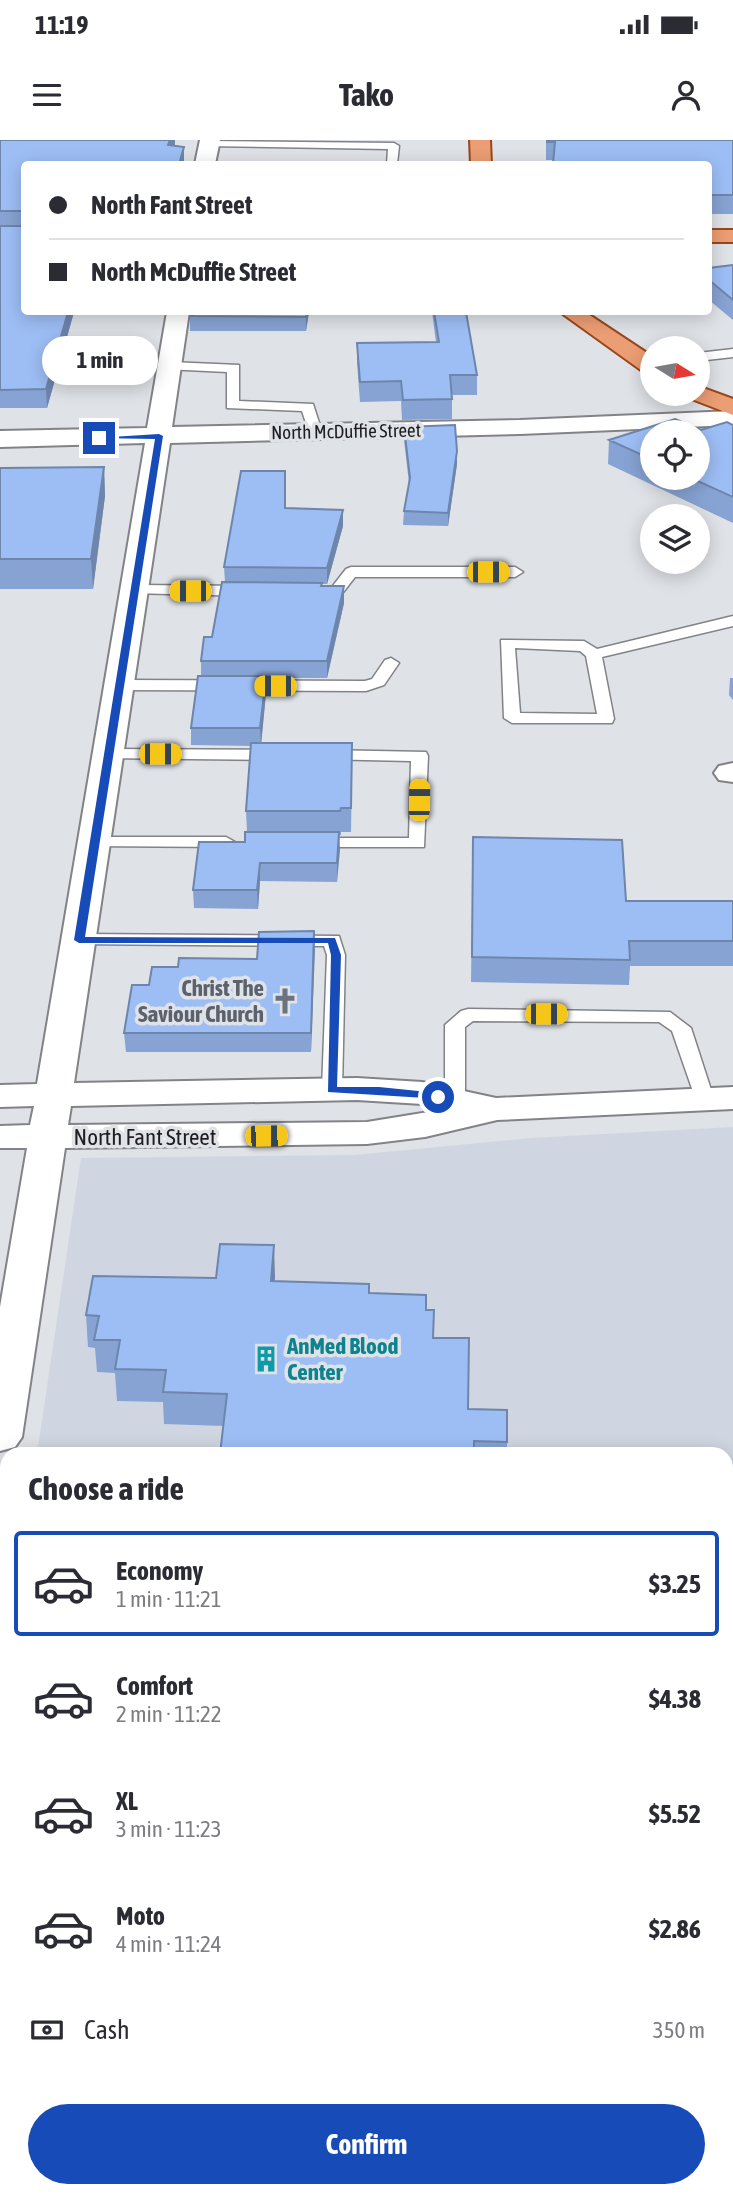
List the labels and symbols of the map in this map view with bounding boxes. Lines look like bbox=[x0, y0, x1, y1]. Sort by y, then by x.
callout: 1 min bbox=[41, 336, 157, 386]
north arrow bbox=[640, 336, 710, 406]
street label: North McDuffie Street bbox=[271, 419, 421, 443]
route end bbox=[83, 422, 115, 454]
car bbox=[468, 562, 510, 583]
car bbox=[170, 581, 212, 602]
car bbox=[255, 676, 297, 697]
car bbox=[140, 744, 182, 765]
car bbox=[409, 779, 430, 821]
place label: Christ The Saviour Church bbox=[138, 975, 264, 1027]
church icon: Christ The Saviour Church bbox=[270, 986, 300, 1016]
car bbox=[526, 1004, 568, 1025]
route start bbox=[422, 1081, 454, 1113]
street label: North Fant Street bbox=[74, 1124, 216, 1150]
car bbox=[245, 1125, 288, 1147]
place label: AnMed Blood Center bbox=[286, 1333, 399, 1385]
building icon: AnMed Blood Center bbox=[251, 1344, 281, 1374]

